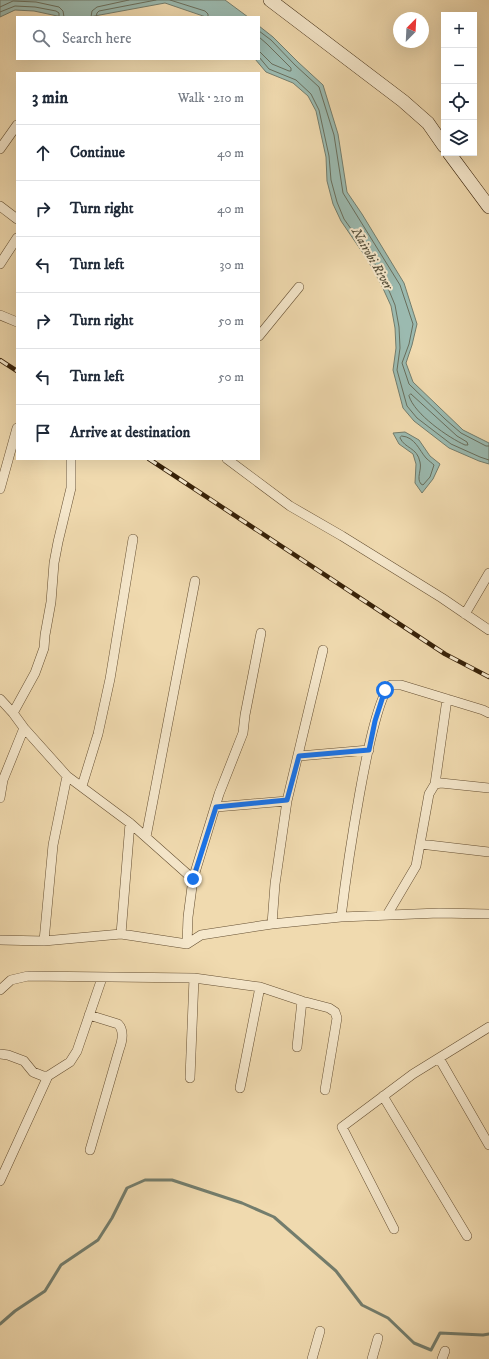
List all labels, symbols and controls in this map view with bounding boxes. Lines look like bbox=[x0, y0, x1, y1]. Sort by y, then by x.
north arrow bbox=[393, 12, 429, 48]
map controls bbox=[441, 12, 477, 156]
button: + bbox=[441, 12, 477, 48]
search box bbox=[16, 16, 260, 60]
icon: search bbox=[30, 27, 52, 49]
text: Search here bbox=[62, 29, 131, 48]
button: − bbox=[441, 48, 477, 84]
button: locate bbox=[441, 84, 477, 120]
text: 3 min bbox=[32, 87, 68, 109]
text: Walk · 210 m bbox=[178, 90, 244, 106]
button: layers bbox=[441, 120, 477, 156]
icon: ahead bbox=[32, 142, 54, 164]
text: Continue bbox=[70, 143, 125, 162]
text: 40 m bbox=[217, 145, 244, 161]
icon: right bbox=[32, 198, 54, 220]
text: Turn right bbox=[70, 199, 133, 218]
text: 40 m bbox=[217, 201, 244, 217]
water label: Nairobi River bbox=[347, 224, 397, 294]
icon: left bbox=[32, 254, 54, 276]
text: Turn left bbox=[70, 255, 124, 274]
text: 30 m bbox=[220, 257, 244, 273]
icon: right bbox=[32, 310, 54, 332]
text: Turn right bbox=[70, 311, 133, 330]
text: 50 m bbox=[218, 313, 244, 329]
icon: left bbox=[32, 366, 54, 388]
text: Turn left bbox=[70, 367, 124, 386]
text: 50 m bbox=[218, 369, 244, 385]
icon: arrive bbox=[32, 422, 54, 444]
text: Arrive at destination bbox=[70, 423, 190, 442]
route start bbox=[376, 681, 394, 699]
route end bbox=[184, 870, 202, 888]

